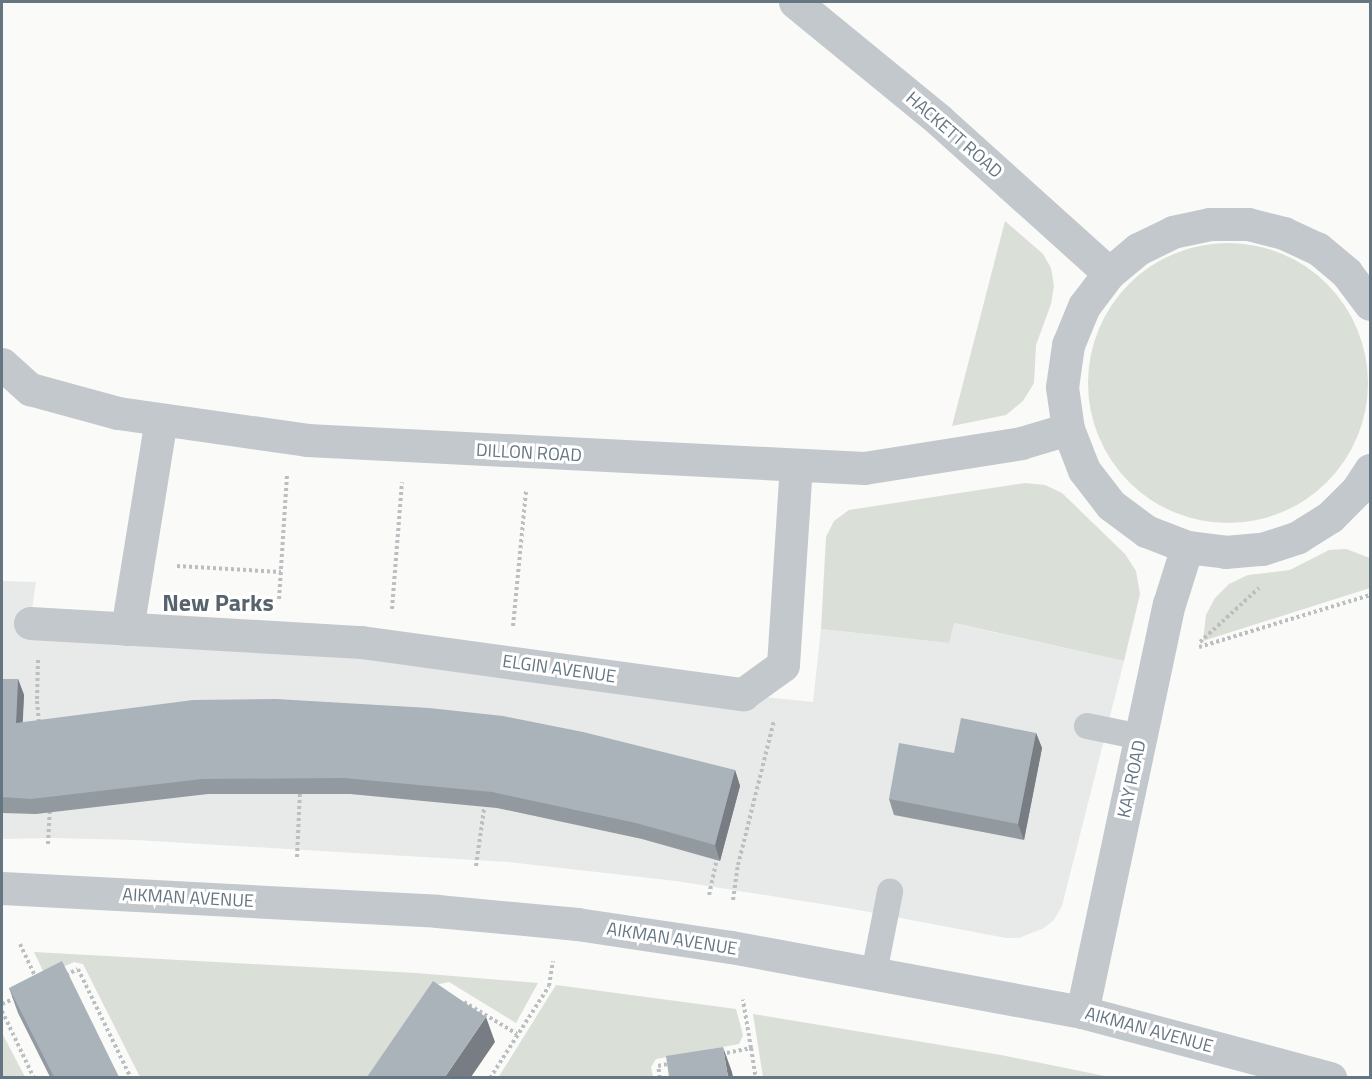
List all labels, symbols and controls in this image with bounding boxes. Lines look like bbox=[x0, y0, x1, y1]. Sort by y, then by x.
street label: HACKETT ROAD bbox=[901, 87, 1007, 183]
street label: DILLON ROAD bbox=[475, 439, 583, 467]
district label: New Parks bbox=[162, 589, 274, 617]
street label: ELGIN AVENUE bbox=[501, 650, 617, 688]
street label: KAY ROAD bbox=[1113, 738, 1151, 820]
street label: AIKMAN AVENUE bbox=[122, 884, 254, 912]
street label: AIKMAN AVENUE bbox=[605, 918, 739, 960]
street label: AIKMAN AVENUE bbox=[1083, 1003, 1215, 1057]

